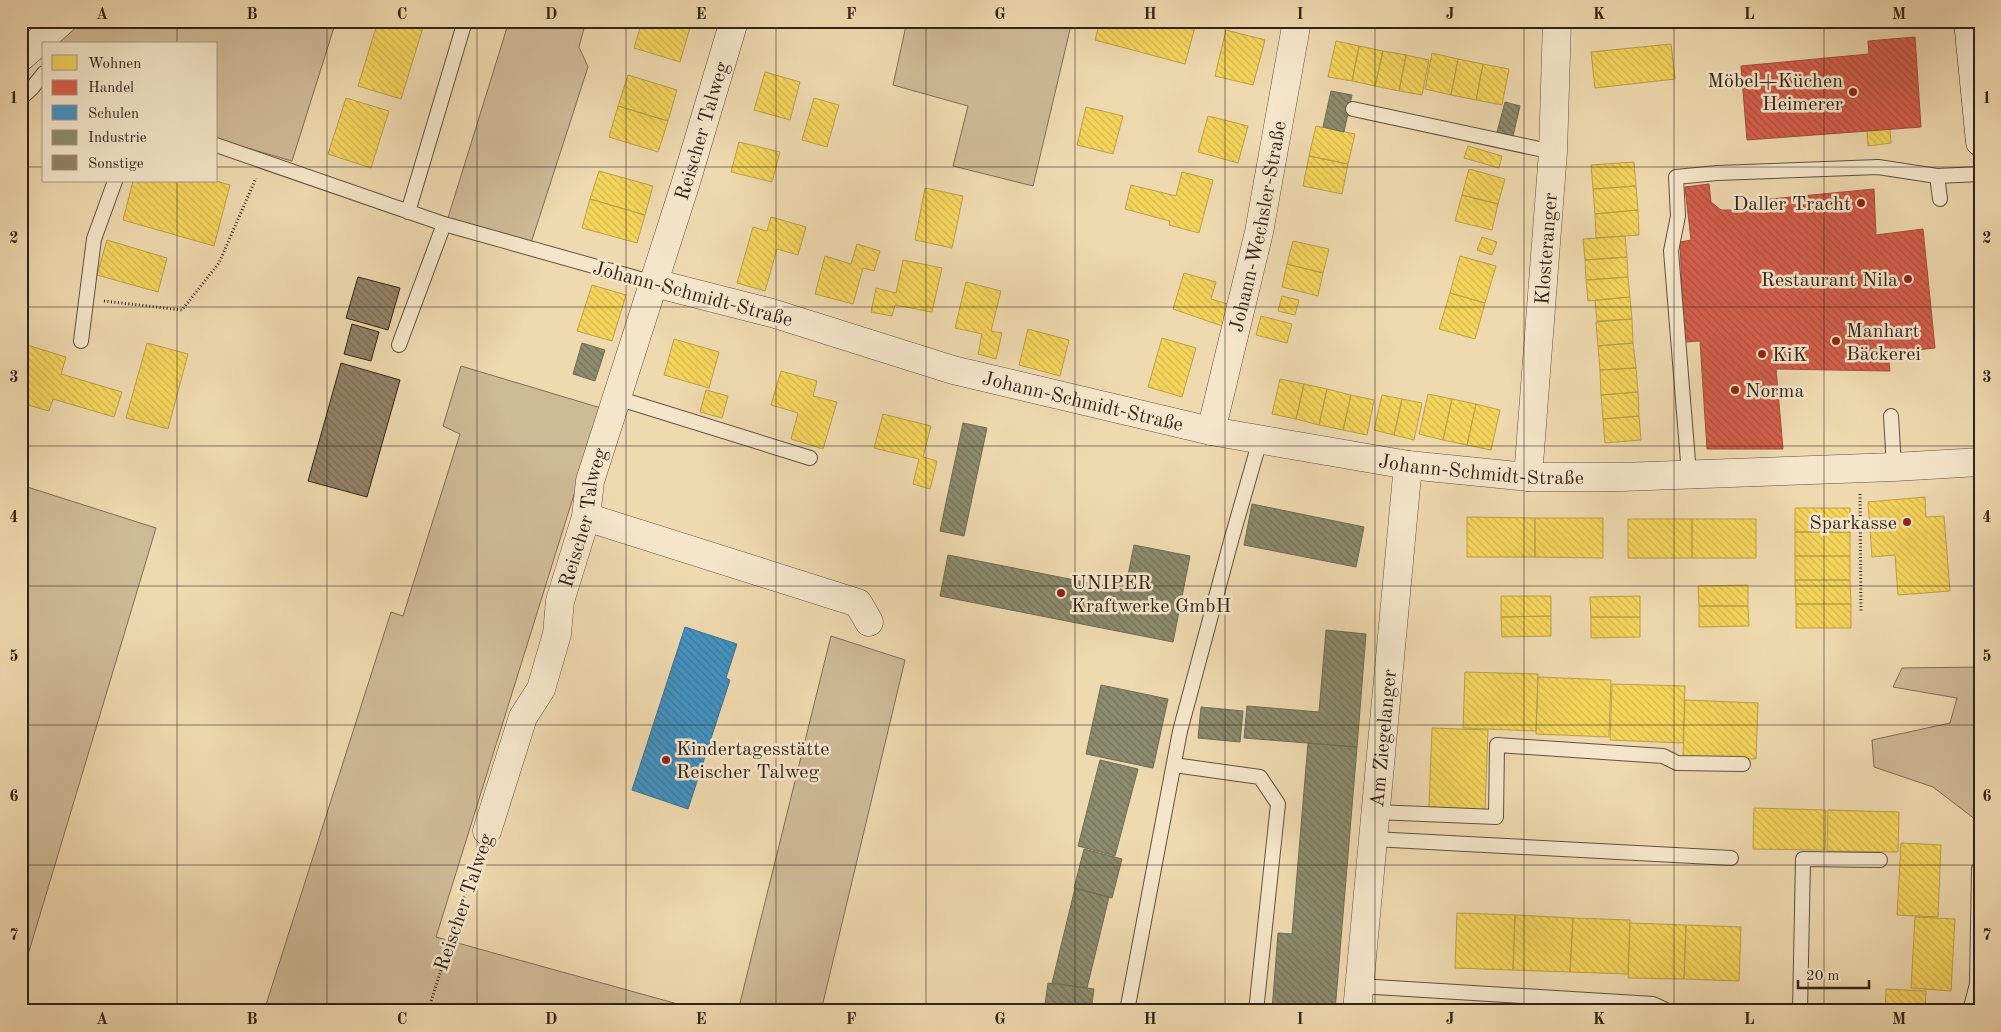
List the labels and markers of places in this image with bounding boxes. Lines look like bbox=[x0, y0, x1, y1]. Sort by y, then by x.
place label: Möbel+Küchen Heimerer bbox=[1707, 72, 1843, 115]
marker: Möbel+Küchen Heimerer bbox=[1847, 86, 1859, 98]
place label: Daller Tracht bbox=[1733, 195, 1851, 215]
marker: Daller Tracht bbox=[1855, 197, 1867, 209]
place label: Restaurant Nila bbox=[1761, 271, 1898, 291]
marker: Restaurant Nila bbox=[1902, 273, 1914, 285]
place label: Manhart Bäckerei bbox=[1846, 322, 1921, 365]
marker: Manhart Bäckerei bbox=[1830, 335, 1842, 347]
place label: KiK bbox=[1772, 346, 1808, 366]
marker: KiK bbox=[1756, 348, 1768, 360]
place label: Norma bbox=[1745, 382, 1804, 402]
marker: Norma bbox=[1729, 384, 1741, 396]
place label: Sparkasse bbox=[1809, 514, 1897, 534]
marker: Sparkasse bbox=[1901, 516, 1913, 528]
place label: UNIPER Kraftwerke GmbH bbox=[1071, 574, 1231, 617]
marker: UNIPER Kraftwerke GmbH bbox=[1055, 587, 1067, 599]
place label: Kindertagesstätte Reischer Talweg bbox=[676, 740, 829, 783]
marker: Kindertagesstätte Reischer Talweg bbox=[660, 754, 672, 766]

